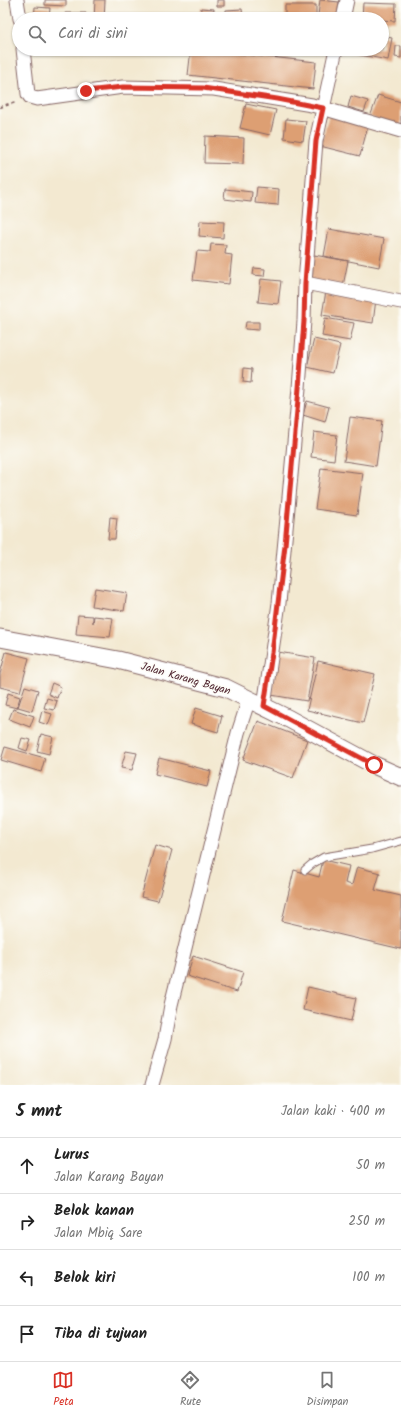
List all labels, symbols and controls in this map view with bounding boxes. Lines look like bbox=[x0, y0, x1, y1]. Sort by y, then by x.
search box bbox=[12, 12, 389, 56]
text: Cari di sini bbox=[58, 22, 127, 46]
icon: search bbox=[26, 23, 48, 45]
route end bbox=[77, 82, 95, 100]
street label: Jalan Karang Bayan bbox=[139, 658, 233, 700]
route start bbox=[365, 756, 383, 774]
text: 5 mnt bbox=[16, 1098, 62, 1125]
text: Jalan kaki · 400 m bbox=[281, 1101, 385, 1122]
text: Lurus bbox=[54, 1143, 89, 1167]
icon: ahead bbox=[16, 1155, 38, 1177]
text: 50 m bbox=[356, 1155, 385, 1176]
text: Jalan Karang Bayan bbox=[54, 1167, 164, 1188]
text: Belok kanan bbox=[54, 1199, 134, 1223]
icon: right bbox=[16, 1211, 38, 1233]
text: 250 m bbox=[348, 1211, 385, 1232]
text: Jalan Mbiq Sare bbox=[54, 1223, 142, 1244]
text: Belok kiri bbox=[54, 1266, 115, 1290]
icon: left bbox=[16, 1267, 38, 1289]
text: 100 m bbox=[352, 1267, 385, 1288]
text: Tiba di tujuan bbox=[54, 1322, 147, 1346]
icon: arrive bbox=[16, 1323, 38, 1345]
tab: Peta bbox=[52, 1369, 74, 1411]
tab: Rute bbox=[179, 1369, 201, 1411]
tab: Disimpan bbox=[306, 1369, 348, 1411]

